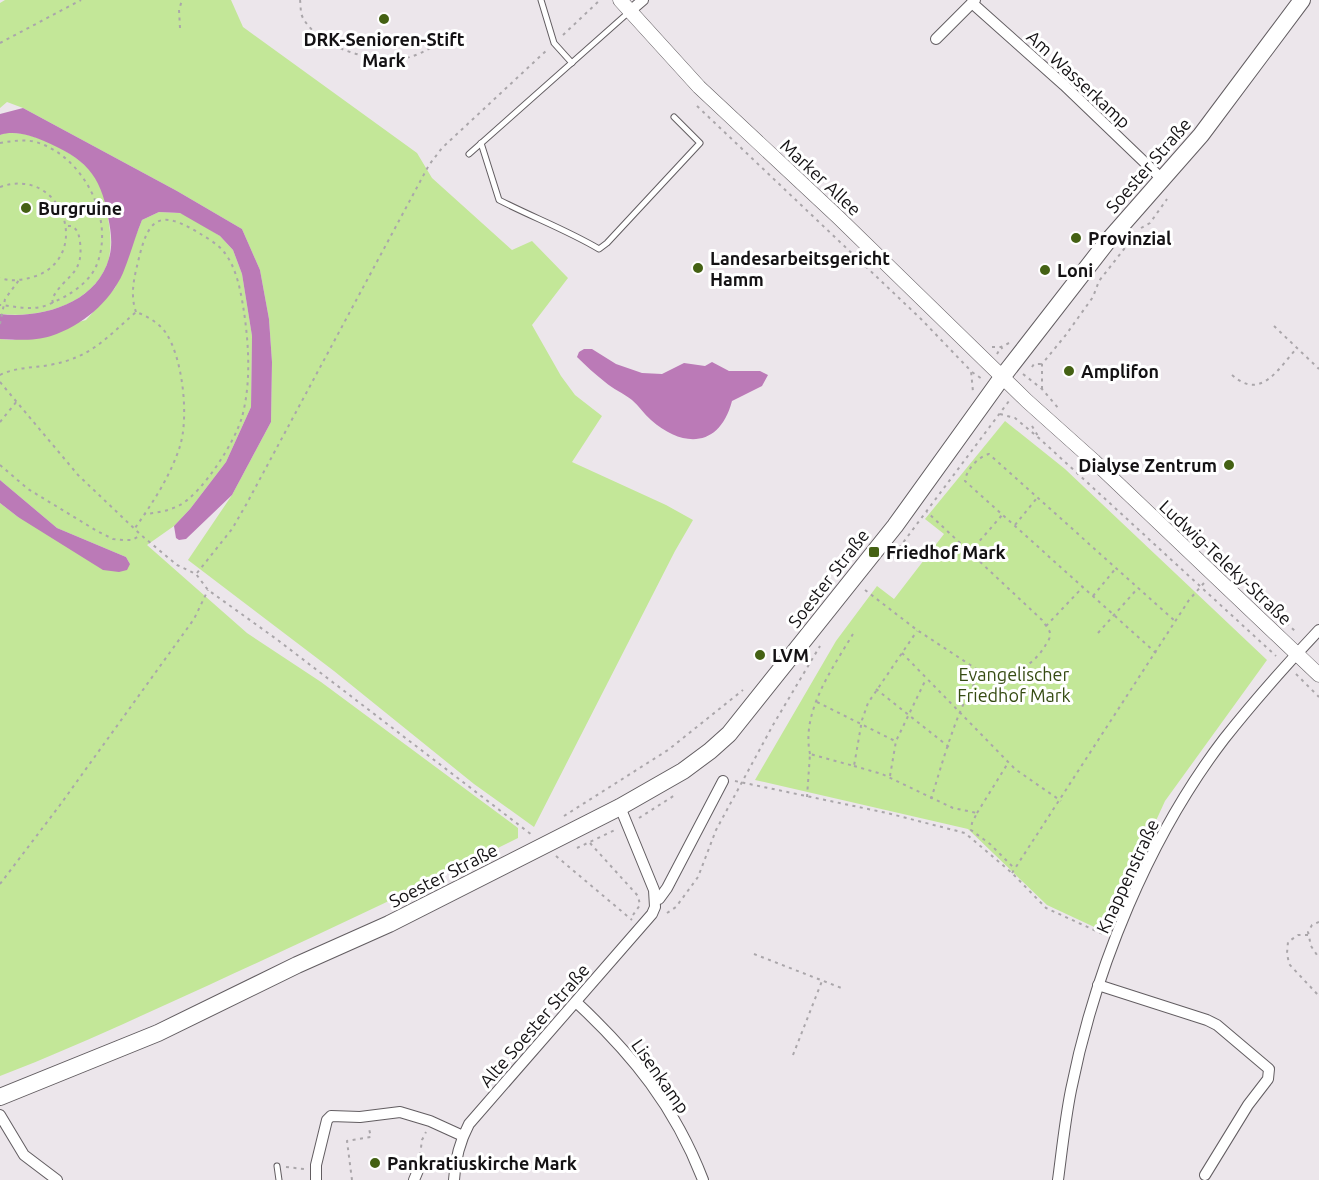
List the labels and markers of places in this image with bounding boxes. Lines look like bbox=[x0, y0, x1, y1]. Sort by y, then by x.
marker: DRK-Senioren-Stift Mark bbox=[377, 12, 391, 26]
place label: DRK-Senioren-Stift Mark bbox=[303, 29, 465, 70]
place label: Burgruine bbox=[38, 198, 122, 218]
marker: Burgruine bbox=[19, 201, 33, 215]
place label: Provinzial bbox=[1088, 228, 1172, 248]
marker: Provinzial bbox=[1069, 231, 1083, 245]
place label: Landesarbeitsgericht Hamm bbox=[710, 248, 890, 289]
place label: Loni bbox=[1057, 260, 1093, 280]
marker: Landesarbeitsgericht Hamm bbox=[691, 261, 705, 275]
marker: Loni bbox=[1038, 263, 1052, 277]
place label: Amplifon bbox=[1081, 361, 1159, 381]
marker: Amplifon bbox=[1062, 364, 1076, 378]
place label: Dialyse Zentrum bbox=[1078, 455, 1217, 475]
marker: Dialyse Zentrum bbox=[1222, 458, 1236, 472]
place label: Friedhof Mark bbox=[886, 542, 1006, 562]
marker: Friedhof Mark bbox=[867, 545, 881, 559]
place label: LVM bbox=[772, 645, 809, 665]
marker: LVM bbox=[753, 648, 767, 662]
place label: Pankratiuskirche Mark bbox=[387, 1153, 577, 1173]
marker: Pankratiuskirche Mark bbox=[368, 1156, 382, 1170]

